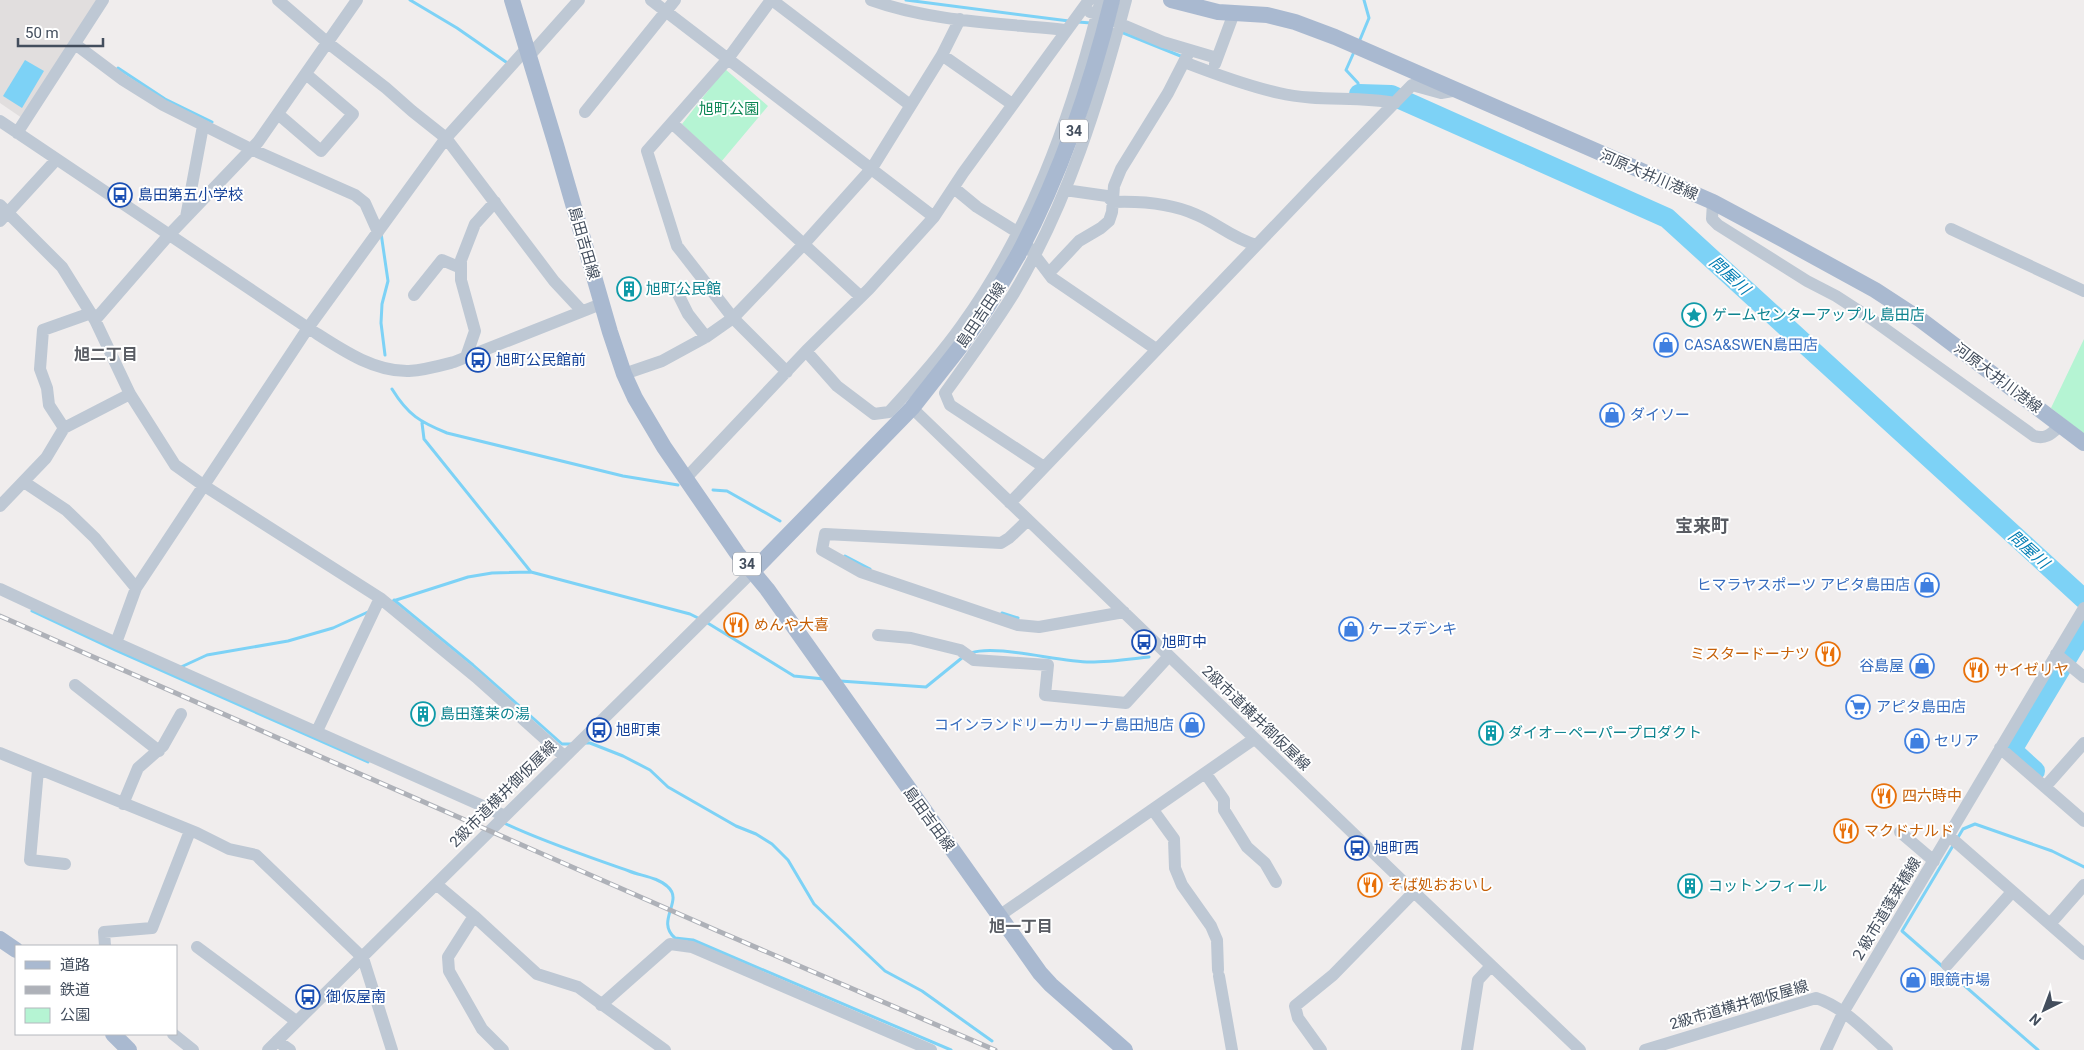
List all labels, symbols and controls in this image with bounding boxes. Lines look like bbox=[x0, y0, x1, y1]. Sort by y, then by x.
scale bar bbox=[18, 15, 102, 47]
text: 50 m bbox=[25, 24, 59, 42]
park label: 旭町公園 bbox=[699, 100, 759, 118]
road number: 34 bbox=[1060, 120, 1088, 142]
street label: 河原大井川港線 bbox=[1597, 146, 1701, 204]
bus stop icon: 島田第五小学校 bbox=[107, 182, 133, 208]
place label: 島田第五小学校 bbox=[138, 186, 243, 204]
street label: 島田吉田線 bbox=[565, 204, 603, 282]
water label: 問屋川 bbox=[1705, 252, 1755, 300]
building icon: 旭町公民館 bbox=[616, 276, 642, 302]
street label: 島田吉田線 bbox=[953, 279, 1009, 351]
place label: 旭町公民館 bbox=[646, 280, 721, 298]
place icon: ゲームセンターアップル 島田店 bbox=[1681, 302, 1707, 328]
place label: ゲームセンターアップル 島田店 bbox=[1712, 306, 1925, 324]
shop icon: CASA&SWEN島田店 bbox=[1653, 332, 1679, 358]
place label: CASA&SWEN島田店 bbox=[1684, 336, 1818, 354]
street label: 河原大井川港線 bbox=[1951, 339, 2045, 417]
district label: 旭二丁目 bbox=[74, 345, 138, 364]
bus stop icon: 旭町公民館前 bbox=[465, 347, 491, 373]
place label: 旭町公民館前 bbox=[496, 351, 586, 369]
shop icon: ダイソー bbox=[1599, 402, 1625, 428]
place label: ダイソー bbox=[1630, 406, 1690, 424]
district label: 宝来町 bbox=[1675, 515, 1729, 536]
water label: 問屋川 bbox=[2004, 526, 2054, 574]
road number: 34 bbox=[733, 552, 761, 576]
shop icon: ヒマラヤスポーツ アピタ島田店 bbox=[1914, 572, 1940, 598]
place label: ヒマラヤスポーツ アピタ島田店 bbox=[1697, 576, 1910, 594]
restaurant icon: めんや大喜 bbox=[723, 612, 749, 638]
place label: めんや大喜 bbox=[754, 616, 829, 634]
shop icon: ケーズデンキ bbox=[1338, 616, 1364, 642]
place label: ケーズデンキ bbox=[1368, 620, 1457, 638]
bus stop icon: 旭町中 bbox=[1131, 629, 1157, 655]
place label: 旭町中 bbox=[1162, 633, 1207, 651]
restaurant icon: ミスタードーナツ bbox=[1815, 641, 1841, 667]
place label: ミスタードーナツ bbox=[1690, 645, 1810, 663]
shop icon: 谷島屋 bbox=[1909, 653, 1935, 679]
place label: 谷島屋 bbox=[1859, 657, 1904, 675]
restaurant icon: サイゼリヤ bbox=[1963, 657, 1989, 683]
place label: サイゼリヤ bbox=[1994, 661, 2069, 679]
street label: 2級市道横井御仮屋線 bbox=[1198, 662, 1314, 774]
supermarket icon: アピタ島田店 bbox=[1845, 694, 1871, 720]
place label: アピタ島田店 bbox=[1876, 698, 1966, 716]
building icon: 島田蓬莱の湯 bbox=[410, 701, 436, 727]
place label: 島田蓬莱の湯 bbox=[440, 705, 530, 723]
shop icon: コインランドリーカリーナ島田旭店 bbox=[1179, 712, 1205, 738]
place label: コインランドリーカリーナ島田旭店 bbox=[934, 716, 1174, 734]
bus stop icon: 旭町東 bbox=[586, 717, 612, 743]
building icon: ダイオ－ペーパープロダクト bbox=[1478, 720, 1504, 746]
place label: 旭町東 bbox=[616, 721, 661, 739]
place label: ダイオ－ペーパープロダクト bbox=[1508, 724, 1702, 742]
shop icon: セリア bbox=[1904, 728, 1930, 754]
place label: セリア bbox=[1934, 732, 1979, 750]
street label: 2級市道横井御仮屋線 bbox=[446, 737, 560, 851]
street label: 島田吉田線 bbox=[900, 783, 958, 855]
restaurant icon: 四六時中 bbox=[1871, 783, 1897, 809]
place label: 四六時中 bbox=[1902, 787, 1962, 805]
restaurant icon: マクドナルド bbox=[1833, 818, 1859, 844]
place label: マクドナルド bbox=[1864, 822, 1954, 840]
bus stop icon: 旭町西 bbox=[1344, 835, 1370, 861]
place label: 旭町西 bbox=[1374, 839, 1419, 857]
street label: ２級市道蓬莱橋線 bbox=[1847, 854, 1925, 966]
restaurant icon: そば処おおいし bbox=[1357, 872, 1383, 898]
building icon: コットンフィール bbox=[1677, 873, 1703, 899]
place label: そば処おおいし bbox=[1388, 876, 1493, 894]
place label: コットンフィール bbox=[1708, 877, 1827, 895]
district label: 旭一丁目 bbox=[989, 917, 1053, 936]
legend bbox=[15, 945, 178, 1035]
text: 道路 bbox=[60, 956, 90, 974]
shop icon: 眼鏡市場 bbox=[1900, 967, 1926, 993]
place label: 眼鏡市場 bbox=[1930, 971, 1990, 989]
street label: 2級市道横井御仮屋線 bbox=[1668, 977, 1810, 1033]
text: 鉄道 bbox=[60, 981, 90, 999]
bus stop icon: 御仮屋南 bbox=[295, 984, 321, 1010]
north arrow bbox=[2019, 985, 2069, 1035]
place label: 御仮屋南 bbox=[326, 988, 386, 1006]
text: 公園 bbox=[60, 1006, 90, 1024]
text: N bbox=[2026, 1010, 2044, 1029]

